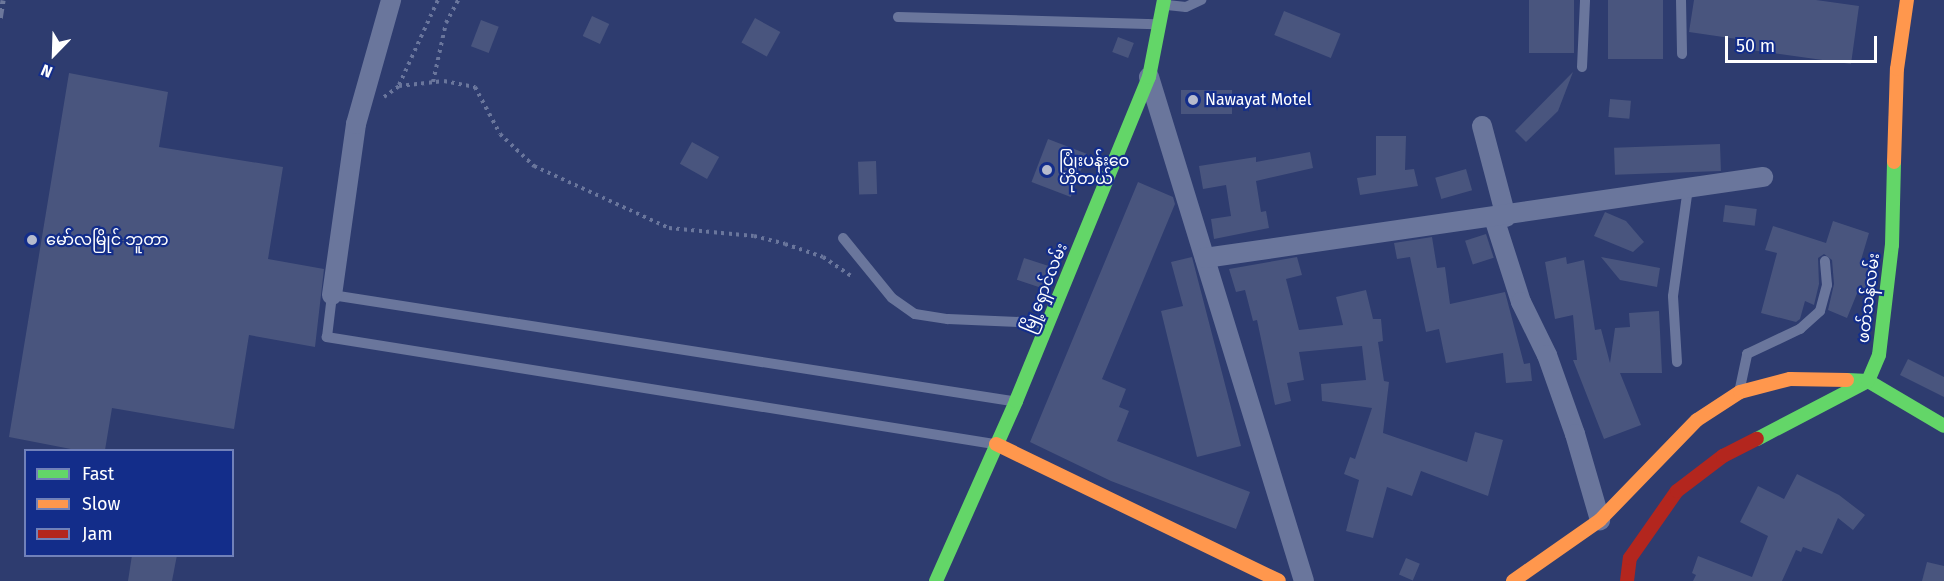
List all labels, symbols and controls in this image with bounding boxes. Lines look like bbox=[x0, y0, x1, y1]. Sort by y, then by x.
north arrow bbox=[24, 24, 84, 84]
scale bar bbox=[1728, 24, 1880, 62]
text: 50 m bbox=[1736, 35, 1775, 57]
text: N bbox=[38, 60, 55, 82]
place label: Nawayat Motel bbox=[1205, 90, 1311, 110]
marker: Nawayat Motel bbox=[1186, 93, 1200, 107]
place label: ပြုံးပန်းဝေ ဟိုတယ် bbox=[1059, 151, 1129, 189]
marker: ပြုံးပန်းဝေ ဟိုတယ် bbox=[1040, 163, 1054, 177]
place label: မော်လမြိုင် ဘူတာ bbox=[46, 230, 169, 250]
marker: မော်လမြိုင် ဘူတာ bbox=[23, 231, 41, 249]
street label: မြို့ရှောင်လမ်း bbox=[1018, 240, 1072, 336]
street label: ဖတ်သန်လမ်း bbox=[1854, 252, 1884, 344]
legend bbox=[24, 449, 234, 557]
text: Fast bbox=[82, 463, 114, 485]
text: Slow bbox=[82, 493, 120, 515]
text: Jam bbox=[82, 523, 113, 545]

